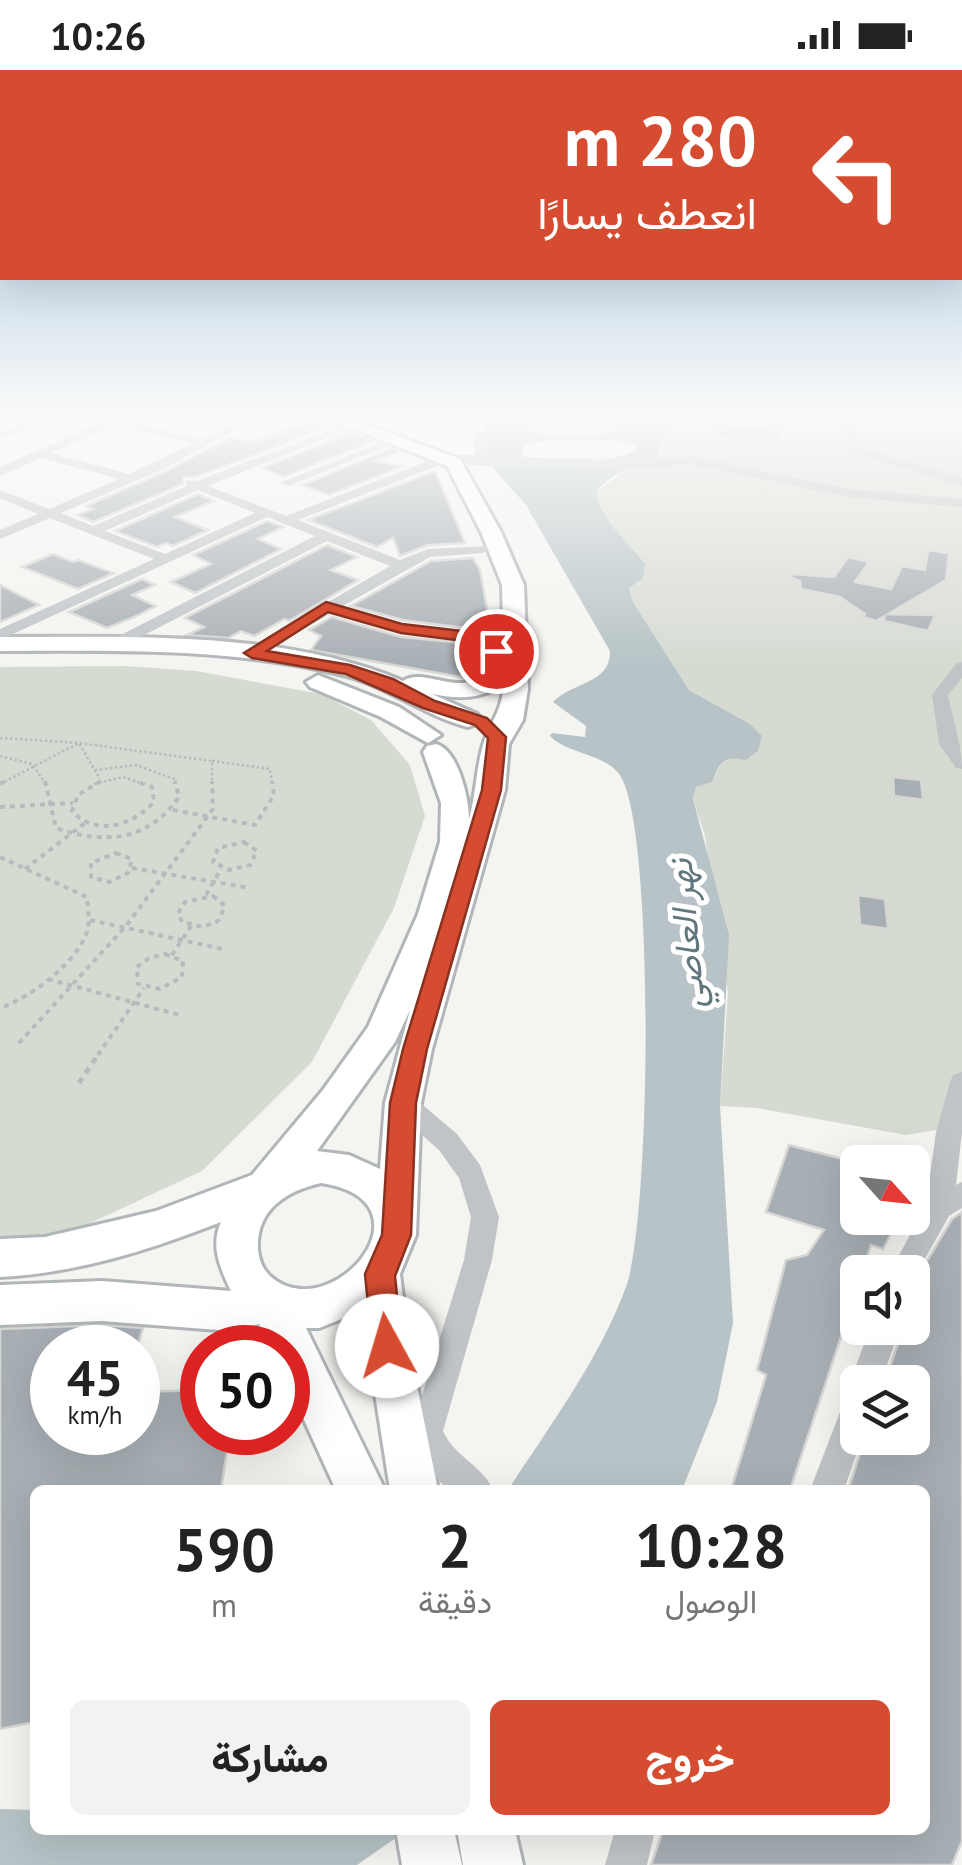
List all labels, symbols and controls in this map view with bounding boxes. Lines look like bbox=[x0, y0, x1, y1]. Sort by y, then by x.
text: 10:26 bbox=[50, 11, 146, 60]
text: 280 m bbox=[564, 95, 757, 185]
icon: left bbox=[792, 110, 922, 240]
text: انعطف يسارًا bbox=[537, 183, 757, 241]
pin bbox=[454, 609, 539, 694]
icon: arrive bbox=[469, 624, 524, 679]
water label: نهر العاصي bbox=[655, 855, 720, 1011]
north arrow bbox=[840, 1145, 930, 1235]
map controls bbox=[840, 1145, 930, 1455]
button: sound bbox=[840, 1255, 930, 1345]
position arrow bbox=[335, 1294, 439, 1398]
speed limit sign: 50 bbox=[180, 1325, 310, 1455]
text: 45 bbox=[67, 1345, 123, 1410]
button: layers bbox=[840, 1365, 930, 1455]
text: km/h bbox=[68, 1399, 122, 1431]
text: 2 bbox=[438, 1506, 472, 1584]
text: 10:28 bbox=[635, 1506, 787, 1584]
text: 590 bbox=[173, 1510, 275, 1588]
text: دقيقة bbox=[418, 1580, 492, 1622]
text: الوصول bbox=[665, 1580, 757, 1622]
text: m bbox=[211, 1584, 237, 1626]
button: مشاركة bbox=[70, 1700, 470, 1815]
button: خروج bbox=[490, 1700, 890, 1815]

